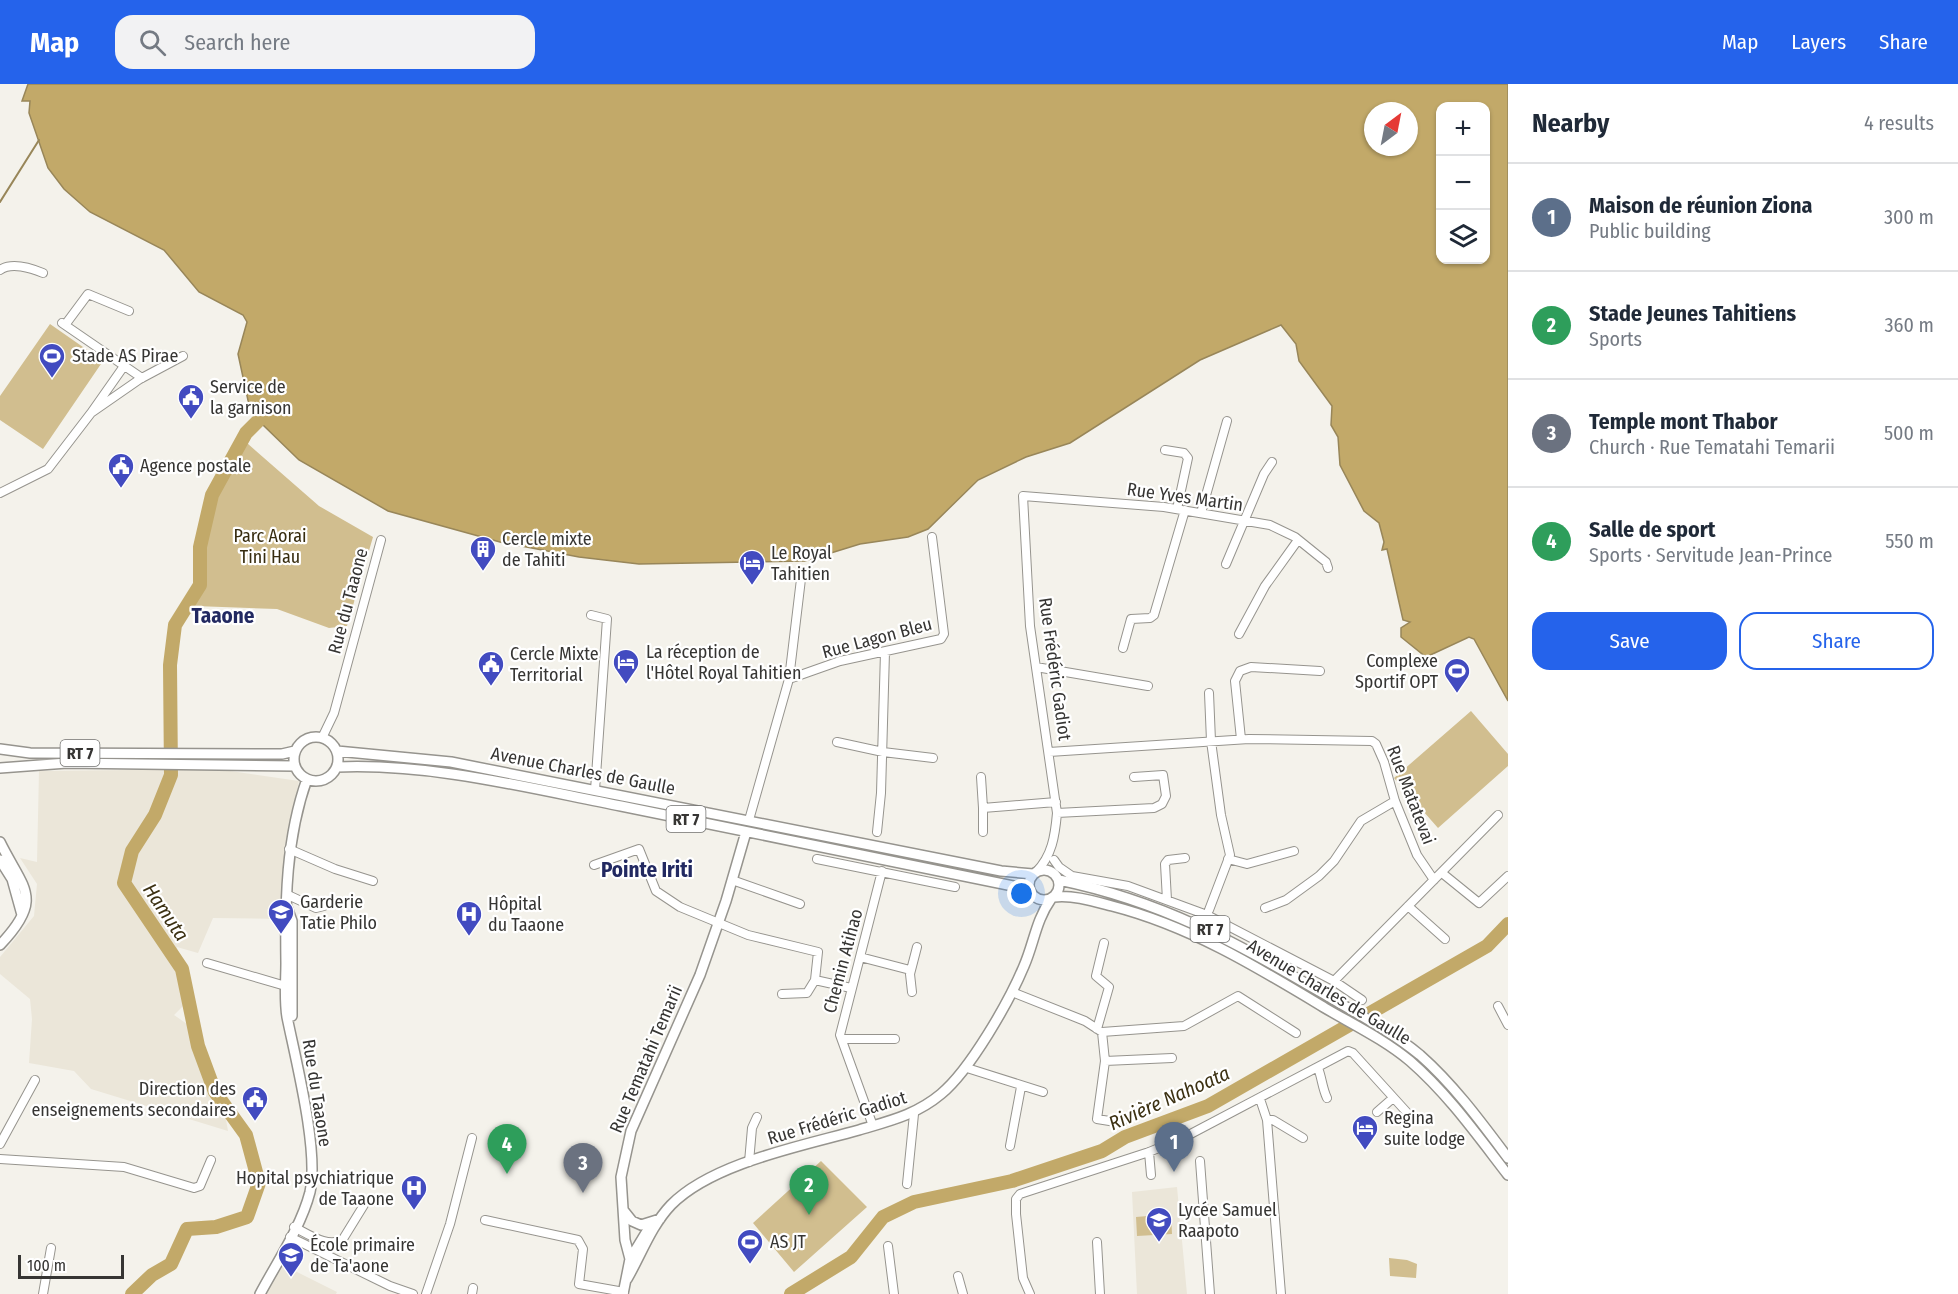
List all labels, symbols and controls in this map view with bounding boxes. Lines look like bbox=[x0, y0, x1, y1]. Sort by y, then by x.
search box bbox=[115, 15, 535, 69]
text: Map bbox=[30, 26, 79, 59]
icon: search bbox=[136, 26, 169, 59]
text: Search here bbox=[184, 29, 290, 56]
text: Map bbox=[1722, 29, 1758, 55]
text: Layers bbox=[1791, 29, 1846, 55]
text: Share bbox=[1879, 29, 1928, 55]
north arrow bbox=[1364, 102, 1418, 156]
map controls bbox=[1436, 102, 1490, 264]
button: + bbox=[1436, 102, 1490, 156]
text: Nearby bbox=[1532, 108, 1609, 139]
text: 4 results bbox=[1864, 111, 1934, 135]
button: − bbox=[1436, 156, 1490, 210]
text: Maison de réunion Ziona bbox=[1589, 192, 1813, 219]
text: 1 bbox=[1547, 205, 1556, 229]
text: 300 m bbox=[1884, 205, 1934, 229]
button: layers bbox=[1436, 210, 1490, 264]
text: Public building bbox=[1589, 219, 1711, 243]
text: Stade Jeunes Tahitiens bbox=[1589, 300, 1796, 327]
text: 2 bbox=[1547, 313, 1556, 337]
text: 360 m bbox=[1885, 313, 1934, 337]
text: Sports bbox=[1589, 327, 1642, 351]
sports icon: Stade AS Pirae bbox=[37, 341, 67, 379]
place label: Stade AS Pirae bbox=[72, 345, 178, 367]
place label: Service de la garnison bbox=[210, 376, 292, 419]
public building icon: Service de la garnison bbox=[176, 382, 206, 420]
text: Temple mont Thabor bbox=[1589, 408, 1777, 435]
text: 3 bbox=[1547, 421, 1556, 445]
text: 500 m bbox=[1884, 421, 1934, 445]
text: Church · Rue Tematahi Temarii bbox=[1589, 435, 1835, 459]
public building icon: Agence postale bbox=[106, 451, 136, 489]
place label: Agence postale bbox=[140, 455, 251, 477]
street label: Rue Yves Martin bbox=[1126, 478, 1244, 516]
text: Salle de sport bbox=[1589, 516, 1716, 543]
park label: Parc Aorai Tini Hau bbox=[233, 525, 307, 568]
place label: Cercle mixte de Tahiti bbox=[502, 528, 592, 571]
text: 4 bbox=[1546, 529, 1557, 553]
text: 550 m bbox=[1885, 529, 1934, 553]
building icon: Cercle mixte de Tahiti bbox=[468, 534, 498, 572]
place label: Le Royal Tahitien bbox=[771, 542, 832, 585]
text: Sports · Servitude Jean-Prince bbox=[1589, 543, 1832, 567]
street label: Rue du Taaone bbox=[323, 546, 373, 656]
hotel icon: Le Royal Tahitien bbox=[737, 548, 767, 586]
street label: Rue Frédéric Gadiot bbox=[1034, 596, 1076, 742]
district label: Taaone bbox=[192, 603, 255, 629]
button: Save bbox=[1532, 612, 1727, 670]
button: Share bbox=[1739, 612, 1934, 670]
street label: Rue Lagon Bleu bbox=[820, 613, 934, 663]
place label: La réception de l'Hôtel Royal Tahitien bbox=[646, 641, 801, 684]
place label: Cercle Mixte Territorial bbox=[510, 643, 599, 686]
hotel icon: La réception de l'Hôtel Royal Tahitien bbox=[611, 647, 641, 685]
public building icon: Cercle Mixte Territorial bbox=[476, 649, 506, 687]
place label: Complexe Sportif OPT bbox=[1355, 650, 1439, 693]
sports icon: Complexe Sportif OPT bbox=[1442, 656, 1472, 694]
road number: RT 7 bbox=[60, 740, 100, 766]
street label: Avenue Charles de Gaulle bbox=[489, 742, 677, 800]
street label: Rue Matatevai bbox=[1382, 742, 1440, 848]
road number: RT 7 bbox=[666, 806, 706, 832]
district label: Pointe Iriti bbox=[601, 857, 693, 883]
water label: Hamuta bbox=[138, 878, 194, 946]
your location bbox=[1007, 879, 1036, 908]
place label: Garderie Tatie Philo bbox=[300, 891, 377, 934]
place label: Hôpital du Taaone bbox=[488, 893, 564, 936]
school or university icon: Garderie Tatie Philo bbox=[266, 897, 296, 935]
hospital icon: Hôpital du Taaone bbox=[454, 899, 484, 937]
street label: Chemin Atihao bbox=[819, 906, 867, 1016]
road number: RT 7 bbox=[1190, 916, 1230, 942]
street label: Avenue Charles de Gaulle bbox=[1243, 934, 1415, 1050]
street label: Rue Tematahi Temarii bbox=[605, 982, 687, 1136]
street label: Rue du Taaone bbox=[298, 1038, 336, 1148]
water label: Rivière Nahoata bbox=[1105, 1061, 1233, 1135]
place label: Direction des enseignements secondaires bbox=[31, 1078, 236, 1121]
public building icon: Direction des enseignements secondaires bbox=[240, 1084, 270, 1122]
street label: Rue Frédéric Gadiot bbox=[765, 1086, 909, 1150]
place label: Regina suite lodge bbox=[1384, 1107, 1465, 1150]
hotel icon: Regina suite lodge bbox=[1350, 1113, 1380, 1151]
pin: 1 bbox=[1154, 1122, 1194, 1172]
pin: 4 bbox=[488, 1124, 526, 1174]
pin: 3 bbox=[564, 1144, 602, 1193]
pin: 2 bbox=[790, 1166, 828, 1215]
place label: Hopital psychiatrique de Taaone bbox=[236, 1167, 394, 1210]
hospital icon: Hopital psychiatrique de Taaone bbox=[399, 1173, 429, 1211]
place label: Lycée Samuel Raapoto bbox=[1178, 1199, 1277, 1242]
school or university icon: Lycée Samuel Raapoto bbox=[1144, 1205, 1174, 1243]
sports icon: AS JT bbox=[735, 1227, 765, 1265]
place label: AS JT bbox=[770, 1231, 807, 1253]
place label: École primaire de Ta'aone bbox=[310, 1233, 415, 1277]
school or university icon: École primaire de Ta'aone bbox=[276, 1240, 306, 1278]
scale bar bbox=[18, 1252, 124, 1280]
text: 100 m bbox=[27, 1256, 66, 1275]

